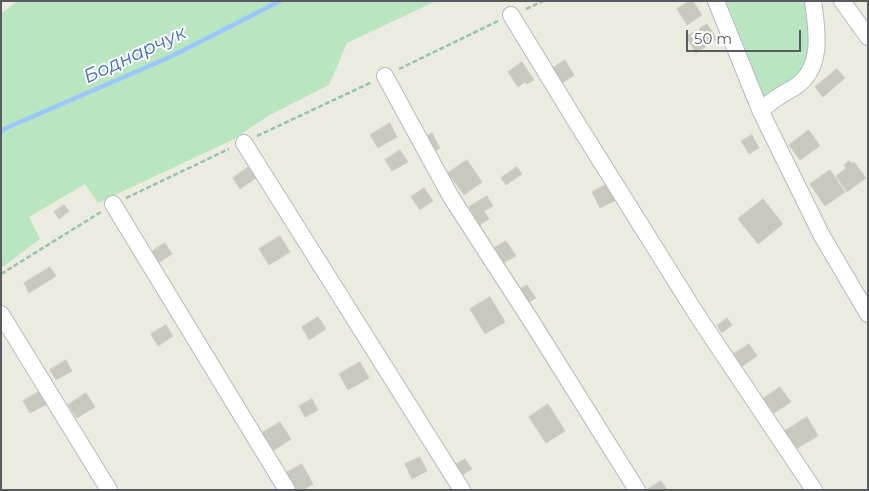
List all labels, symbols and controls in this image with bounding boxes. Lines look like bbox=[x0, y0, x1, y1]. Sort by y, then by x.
scale bar bbox=[689, 20, 804, 52]
water label: Боднарчук bbox=[80, 21, 190, 89]
text: 50 m bbox=[694, 29, 732, 48]

